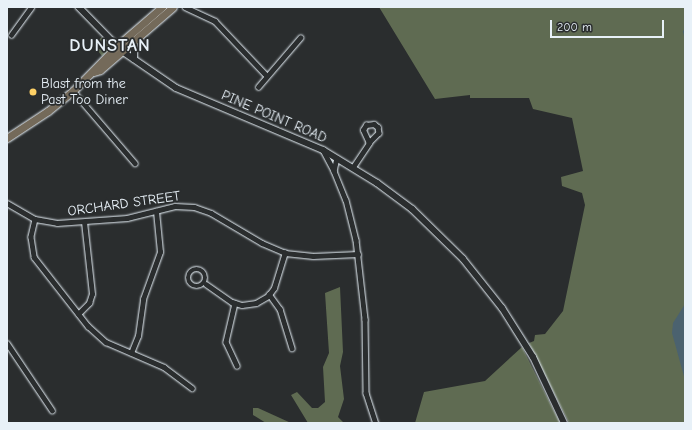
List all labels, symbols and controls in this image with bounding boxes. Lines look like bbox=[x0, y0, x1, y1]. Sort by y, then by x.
scale bar bbox=[552, 12, 666, 38]
text: 200 m bbox=[557, 20, 592, 34]
district label: DUNSTAN bbox=[69, 35, 151, 57]
place label: Blast from the Past Too Diner bbox=[41, 76, 128, 108]
marker: Blast from the Past Too Diner bbox=[28, 87, 38, 97]
street label: PINE POINT ROAD bbox=[219, 87, 329, 147]
street label: ORCHARD STREET bbox=[67, 188, 181, 220]

